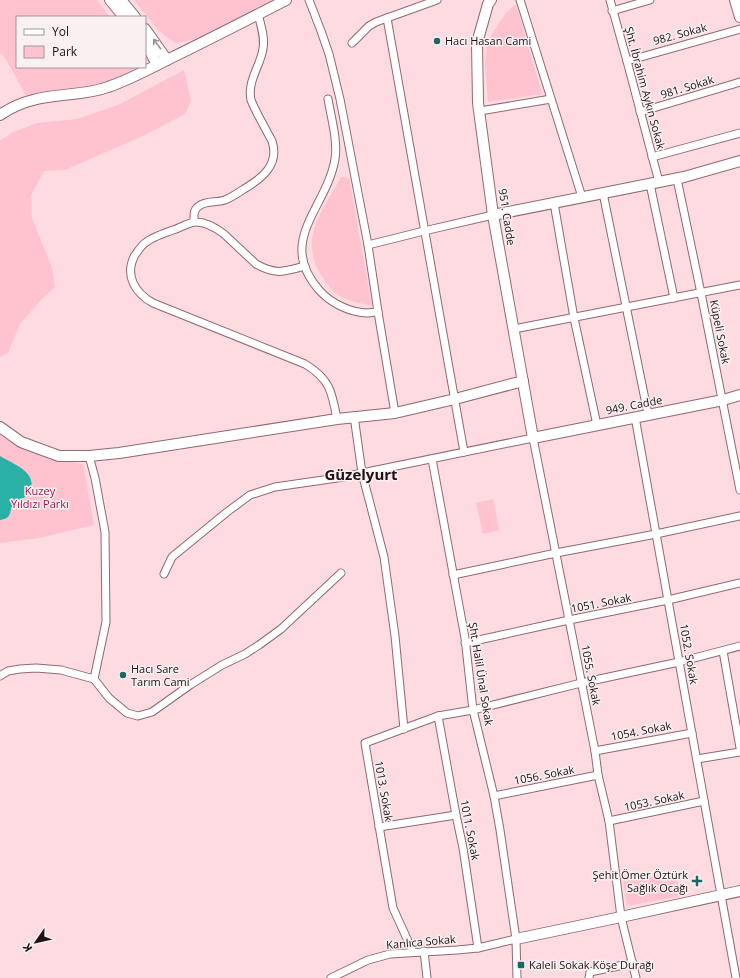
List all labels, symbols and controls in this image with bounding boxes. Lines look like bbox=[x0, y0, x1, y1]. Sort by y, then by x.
legend bbox=[16, 16, 146, 68]
street label: 982. Sokak bbox=[651, 19, 709, 48]
text: Yol bbox=[52, 23, 69, 40]
street label: Şht. İbrahim Aykın Sokak bbox=[622, 25, 669, 151]
place label: Hacı Hasan Cami bbox=[445, 33, 531, 48]
marker: Hacı Hasan Cami bbox=[432, 36, 442, 46]
one-way arrow bbox=[152, 39, 161, 50]
text: Park bbox=[52, 43, 78, 60]
street label: 981. Sokak bbox=[658, 71, 716, 102]
street label: 951. Cadde bbox=[496, 187, 519, 246]
street label: Küpeli Sokak bbox=[707, 299, 734, 366]
street label: 949. Cadde bbox=[604, 392, 663, 417]
district label: Güzelyurt bbox=[324, 464, 398, 484]
park label: Kuzey Yıldızı Parkı bbox=[11, 483, 69, 511]
street label: 1051. Sokak bbox=[569, 589, 633, 616]
street label: Şht. Halil Ünal Sokak bbox=[466, 621, 497, 727]
street label: 1052. Sokak bbox=[677, 622, 702, 686]
street label: 1055. Sokak bbox=[578, 643, 605, 707]
place label: Hacı Sare Tarım Cami bbox=[131, 661, 190, 689]
marker: Hacı Sare Tarım Cami bbox=[118, 670, 128, 680]
street label: 1054. Sokak bbox=[609, 717, 673, 744]
street label: 1013. Sokak bbox=[372, 759, 397, 823]
street label: 1056. Sokak bbox=[512, 761, 576, 788]
street label: 1053. Sokak bbox=[622, 787, 686, 814]
street label: 1011. Sokak bbox=[457, 798, 484, 862]
place label: Şehit Ömer Öztürk Sağlık Ocağı bbox=[593, 867, 688, 895]
marker: Şehit Ömer Öztürk Sağlık Ocağı bbox=[691, 875, 703, 887]
north arrow bbox=[16, 922, 56, 962]
street label: Kanlıca Sokak bbox=[386, 931, 457, 952]
text: K bbox=[19, 940, 36, 955]
place label: Kaleli Sokak Köşe Durağı bbox=[529, 957, 654, 972]
marker: Kaleli Sokak Köşe Durağı bbox=[516, 960, 526, 970]

